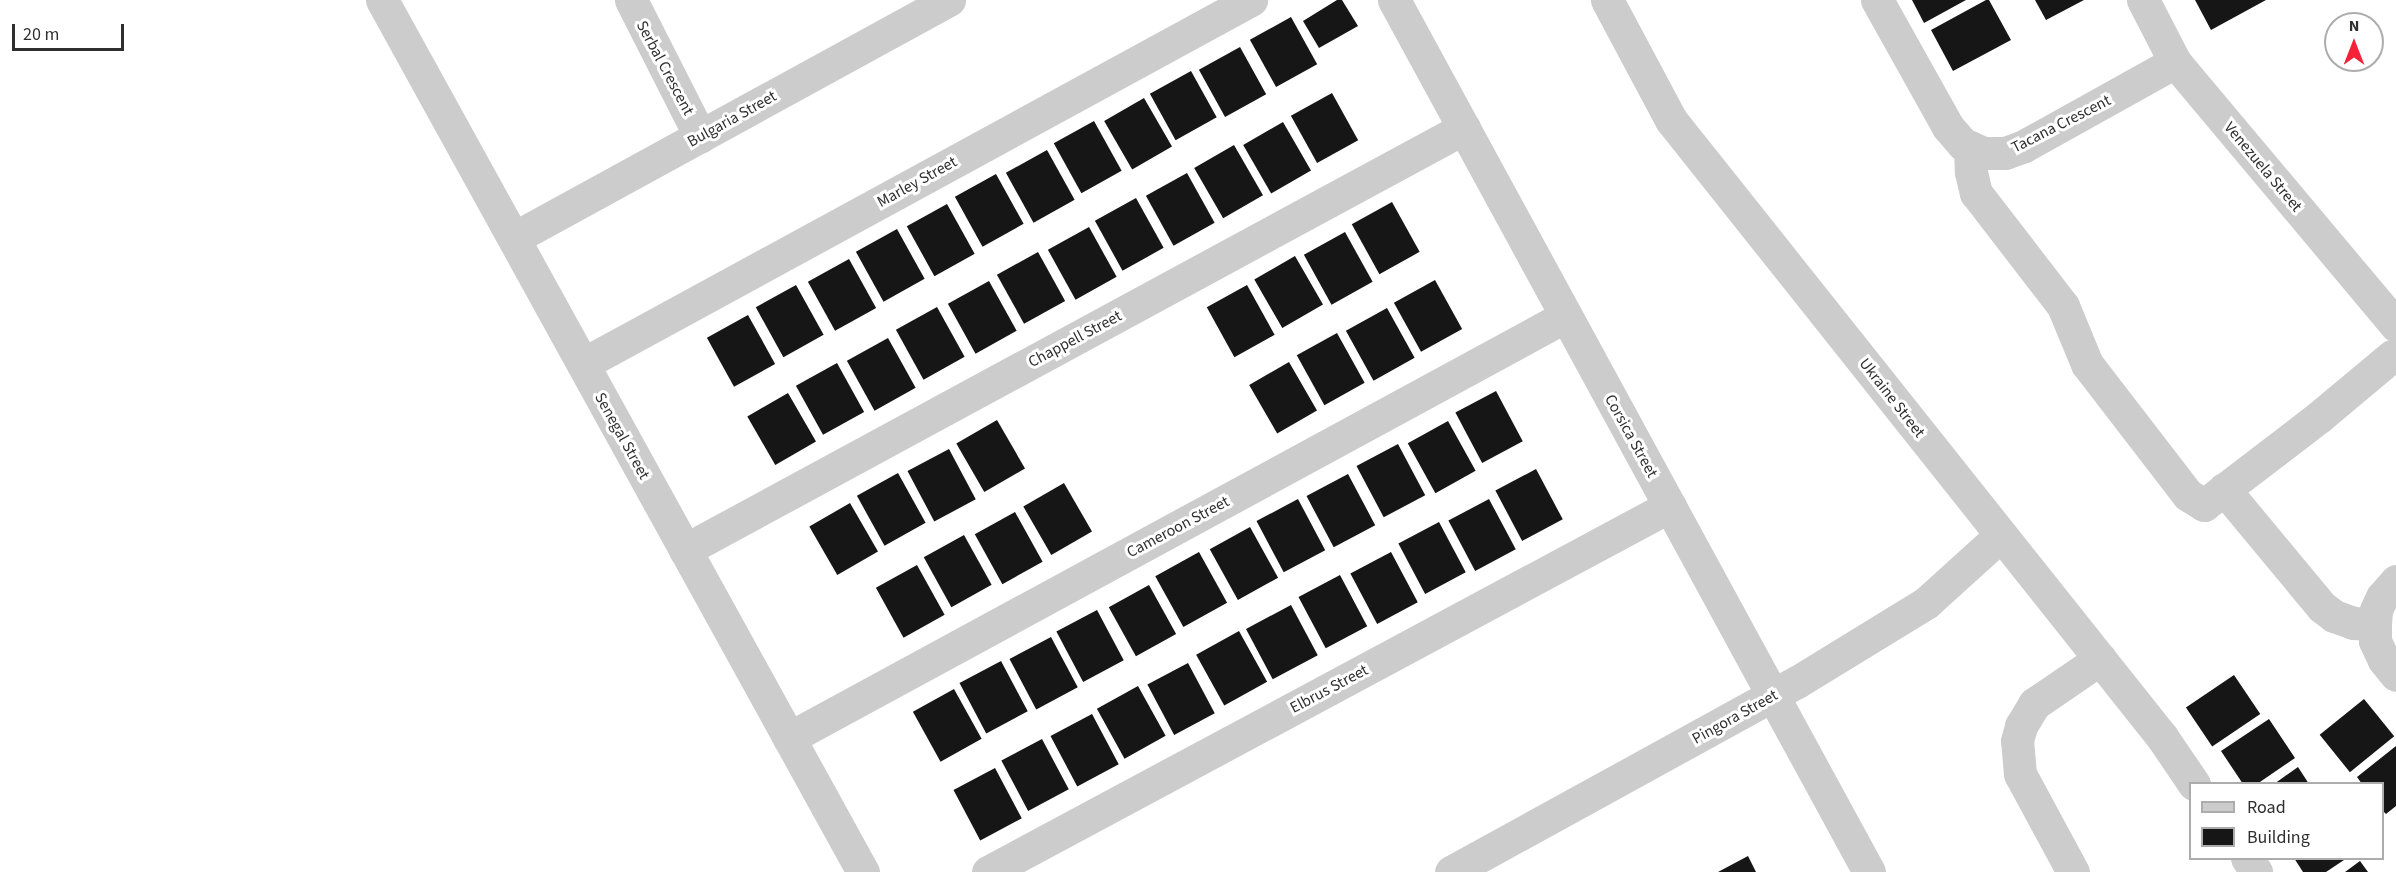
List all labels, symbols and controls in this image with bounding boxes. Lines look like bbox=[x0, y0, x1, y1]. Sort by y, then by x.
scale bar bbox=[15, 12, 128, 50]
north arrow bbox=[2324, 12, 2384, 72]
text: N bbox=[2349, 15, 2359, 37]
street label: Serbal Crescent bbox=[632, 17, 698, 119]
text: 20 m bbox=[23, 22, 59, 47]
street label: Bulgaria Street bbox=[684, 87, 780, 151]
street label: Tacana Crescent bbox=[2008, 91, 2114, 157]
street label: Venezuela Street bbox=[2220, 118, 2306, 216]
street label: Marley Street bbox=[874, 152, 960, 212]
street label: Chappell Street bbox=[1025, 306, 1125, 372]
street label: Ukraine Street bbox=[1855, 355, 1929, 441]
street label: Senegal Street bbox=[590, 389, 654, 483]
street label: Corsica Street bbox=[1600, 391, 1662, 481]
street label: Cameroon Street bbox=[1124, 492, 1232, 562]
street label: Elbrus Street bbox=[1287, 660, 1371, 718]
street label: Pingora Street bbox=[1689, 686, 1781, 748]
legend bbox=[2189, 782, 2384, 860]
text: Road bbox=[2247, 795, 2286, 820]
text: Building bbox=[2247, 825, 2310, 850]

